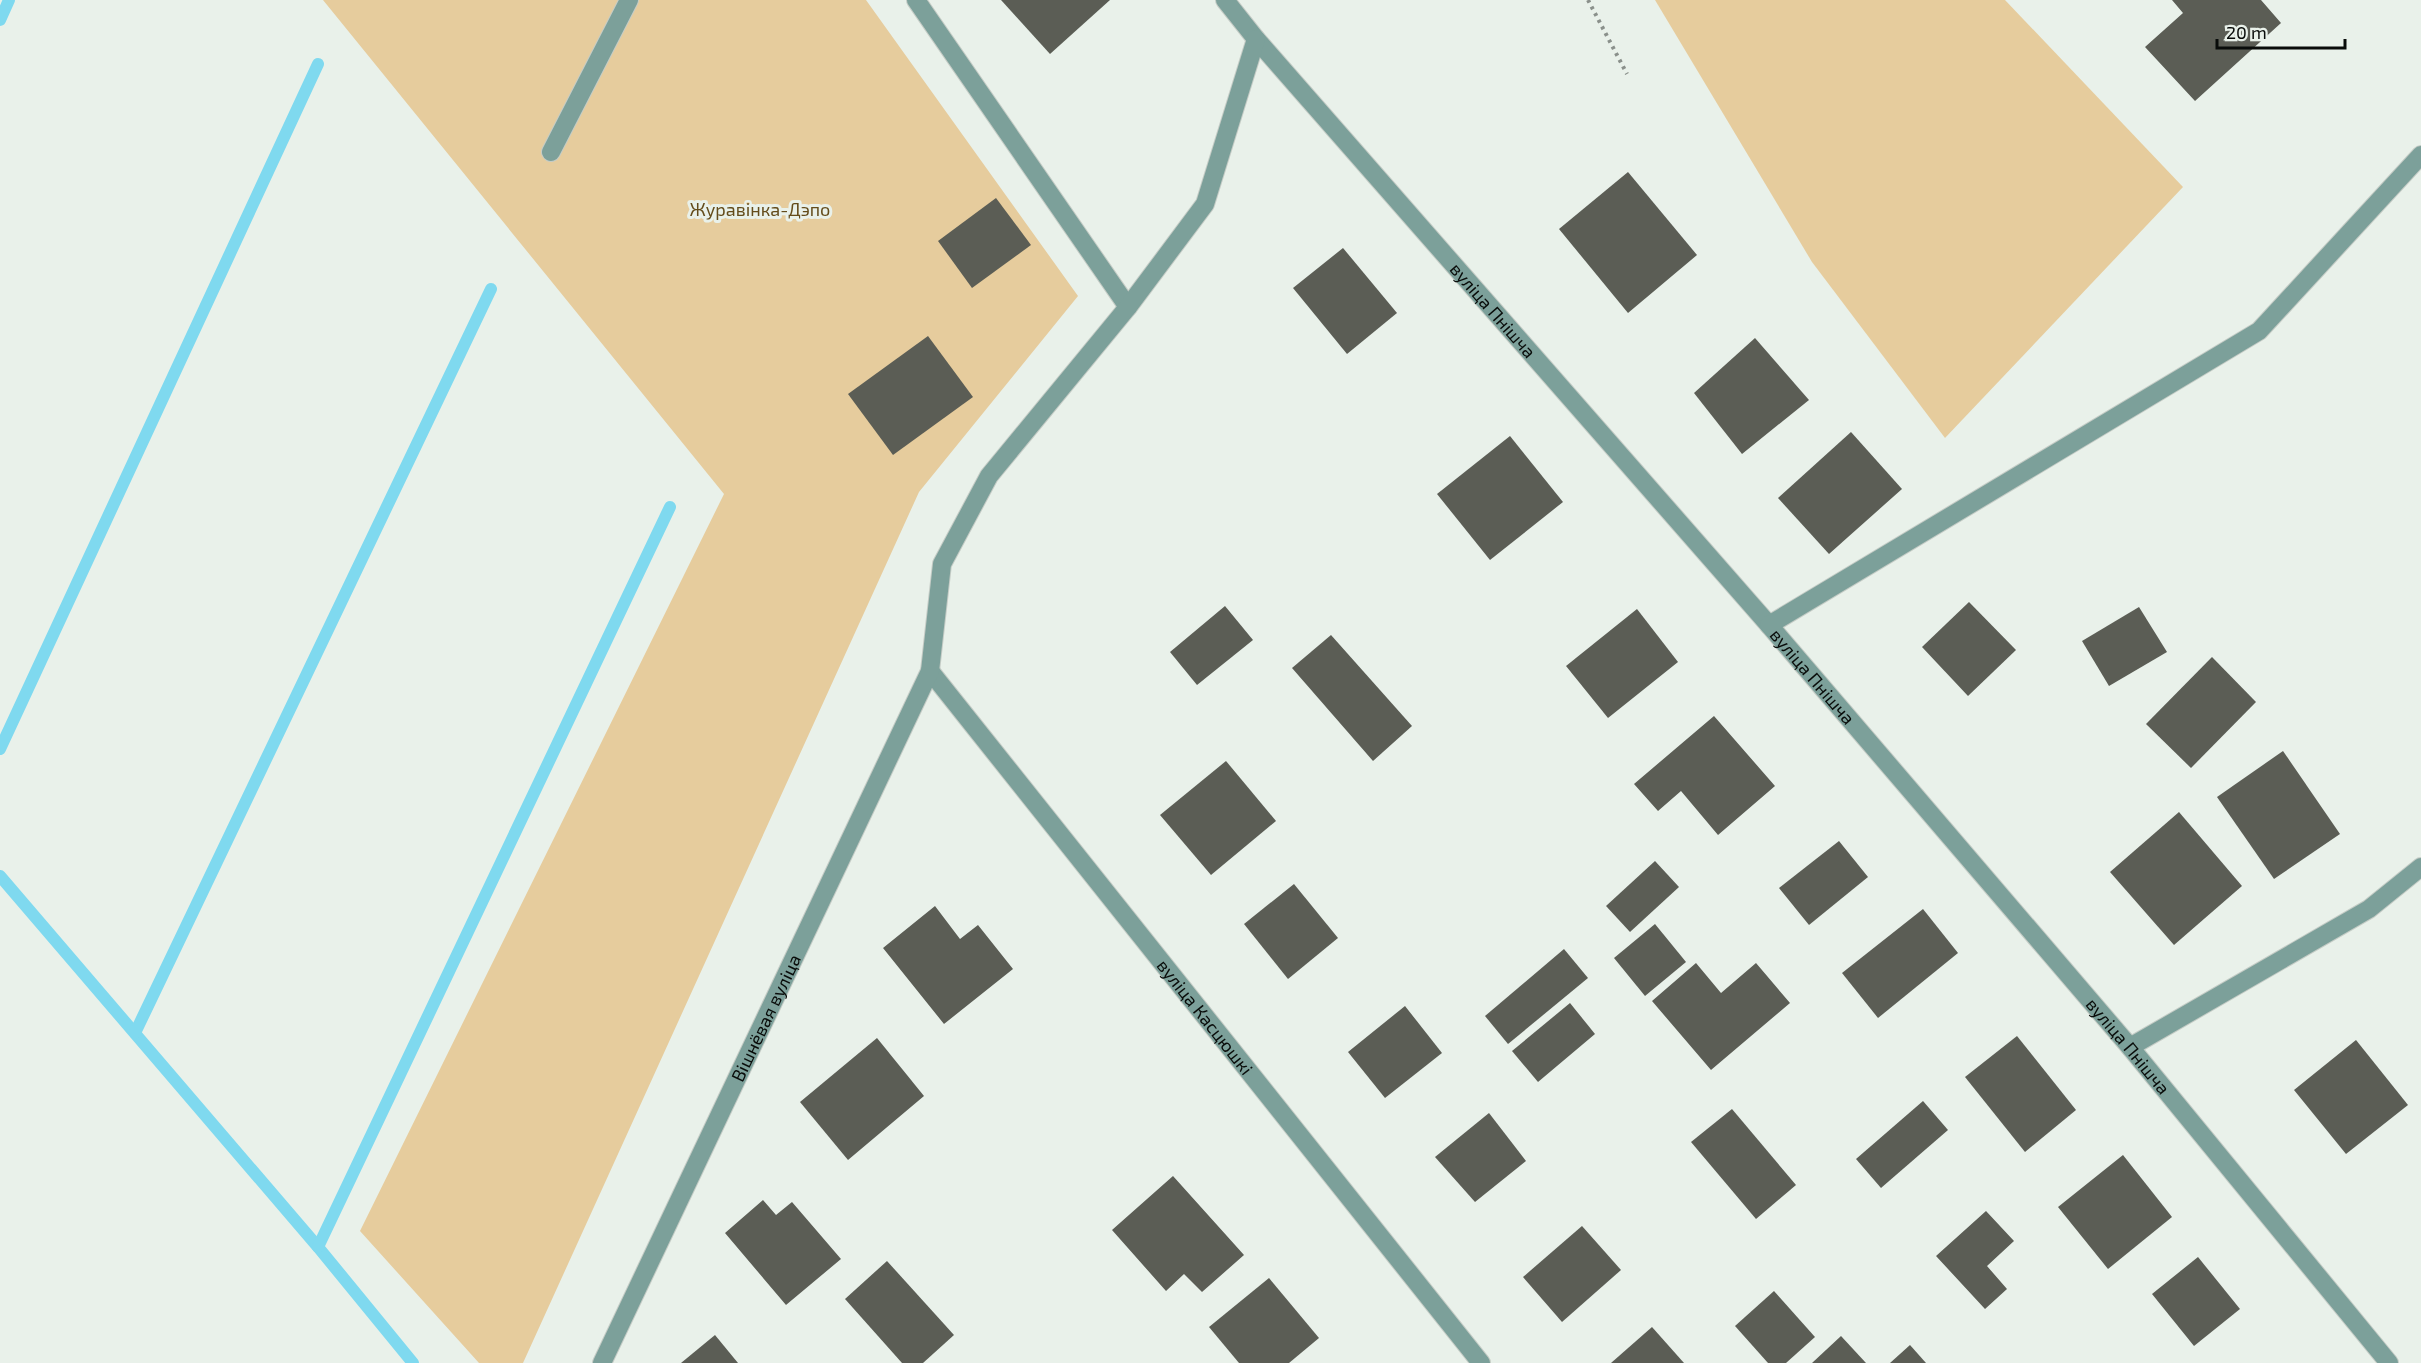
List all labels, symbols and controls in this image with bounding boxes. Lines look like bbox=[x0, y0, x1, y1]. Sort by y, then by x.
scale bar bbox=[2217, 12, 2344, 50]
text: 20 m bbox=[2226, 21, 2267, 43]
park label: Журавінка-Дэпо bbox=[690, 198, 830, 220]
street label: вуліца Пнішча bbox=[1446, 258, 1541, 362]
street label: вуліца Пнішча bbox=[1766, 624, 1860, 729]
street label: Вішнёвая вуліца bbox=[726, 951, 805, 1085]
street label: вуліца Касцюшкі bbox=[1153, 955, 1258, 1079]
street label: вуліца Пнішча bbox=[2082, 993, 2175, 1099]

